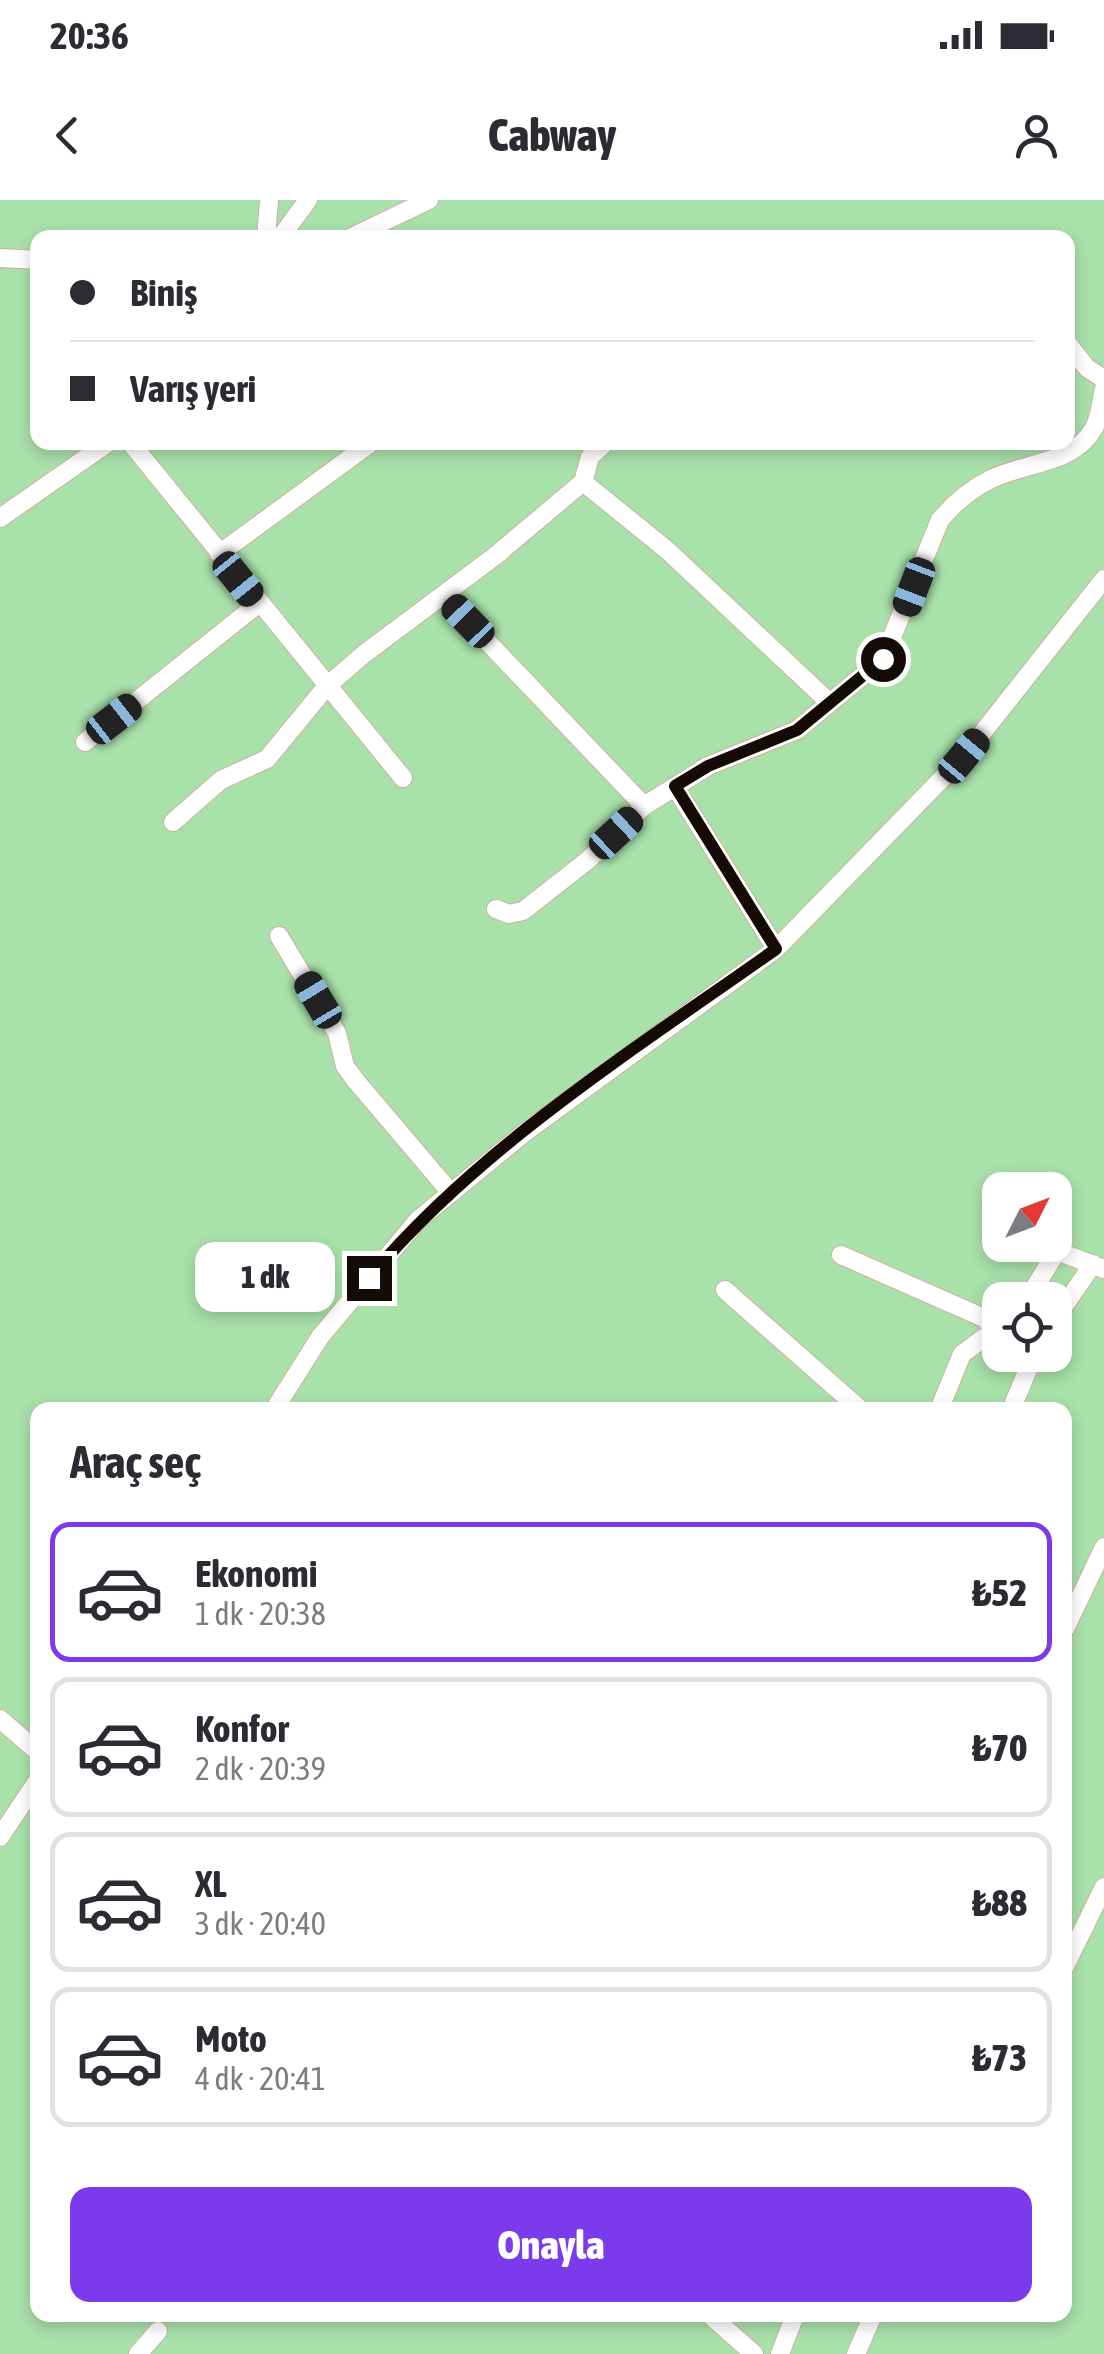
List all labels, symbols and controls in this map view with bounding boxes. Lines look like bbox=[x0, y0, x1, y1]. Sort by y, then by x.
text: 20:36 bbox=[50, 14, 129, 57]
icon: back bbox=[40, 108, 95, 163]
icon: person bbox=[1009, 108, 1064, 163]
text: Cabway bbox=[488, 109, 616, 161]
text: Biniş bbox=[130, 271, 197, 314]
text: Varış yeri bbox=[130, 367, 256, 410]
car bbox=[207, 546, 269, 612]
car bbox=[889, 554, 939, 620]
car bbox=[436, 589, 500, 653]
route start bbox=[861, 637, 906, 682]
car bbox=[81, 689, 147, 749]
car bbox=[933, 723, 995, 789]
car bbox=[584, 802, 648, 864]
car bbox=[290, 967, 346, 1033]
north arrow bbox=[982, 1172, 1072, 1262]
map controls bbox=[982, 1172, 1072, 1372]
callout: 1 dk bbox=[194, 1243, 334, 1313]
route end bbox=[347, 1256, 392, 1301]
text: 1 dk bbox=[241, 1258, 289, 1295]
button: locate bbox=[982, 1282, 1072, 1372]
text: Araç seç bbox=[70, 1436, 201, 1488]
icon: car bbox=[75, 1547, 165, 1637]
text: Ekonomi bbox=[195, 1552, 317, 1595]
text: ₺52 bbox=[972, 1571, 1027, 1614]
text: 1 dk · 20:38 bbox=[195, 1595, 326, 1632]
icon: car bbox=[75, 1702, 165, 1792]
text: Konfor bbox=[195, 1707, 289, 1750]
text: ₺70 bbox=[972, 1726, 1027, 1769]
text: 2 dk · 20:39 bbox=[195, 1750, 326, 1787]
icon: car bbox=[75, 1857, 165, 1947]
text: XL bbox=[195, 1862, 227, 1905]
text: ₺88 bbox=[972, 1881, 1027, 1924]
text: 3 dk · 20:40 bbox=[195, 1905, 326, 1942]
icon: car bbox=[75, 2012, 165, 2102]
text: Moto bbox=[195, 2017, 267, 2060]
text: ₺73 bbox=[972, 2036, 1027, 2079]
text: 4 dk · 20:41 bbox=[195, 2060, 326, 2097]
button: Onayla bbox=[70, 2187, 1032, 2302]

